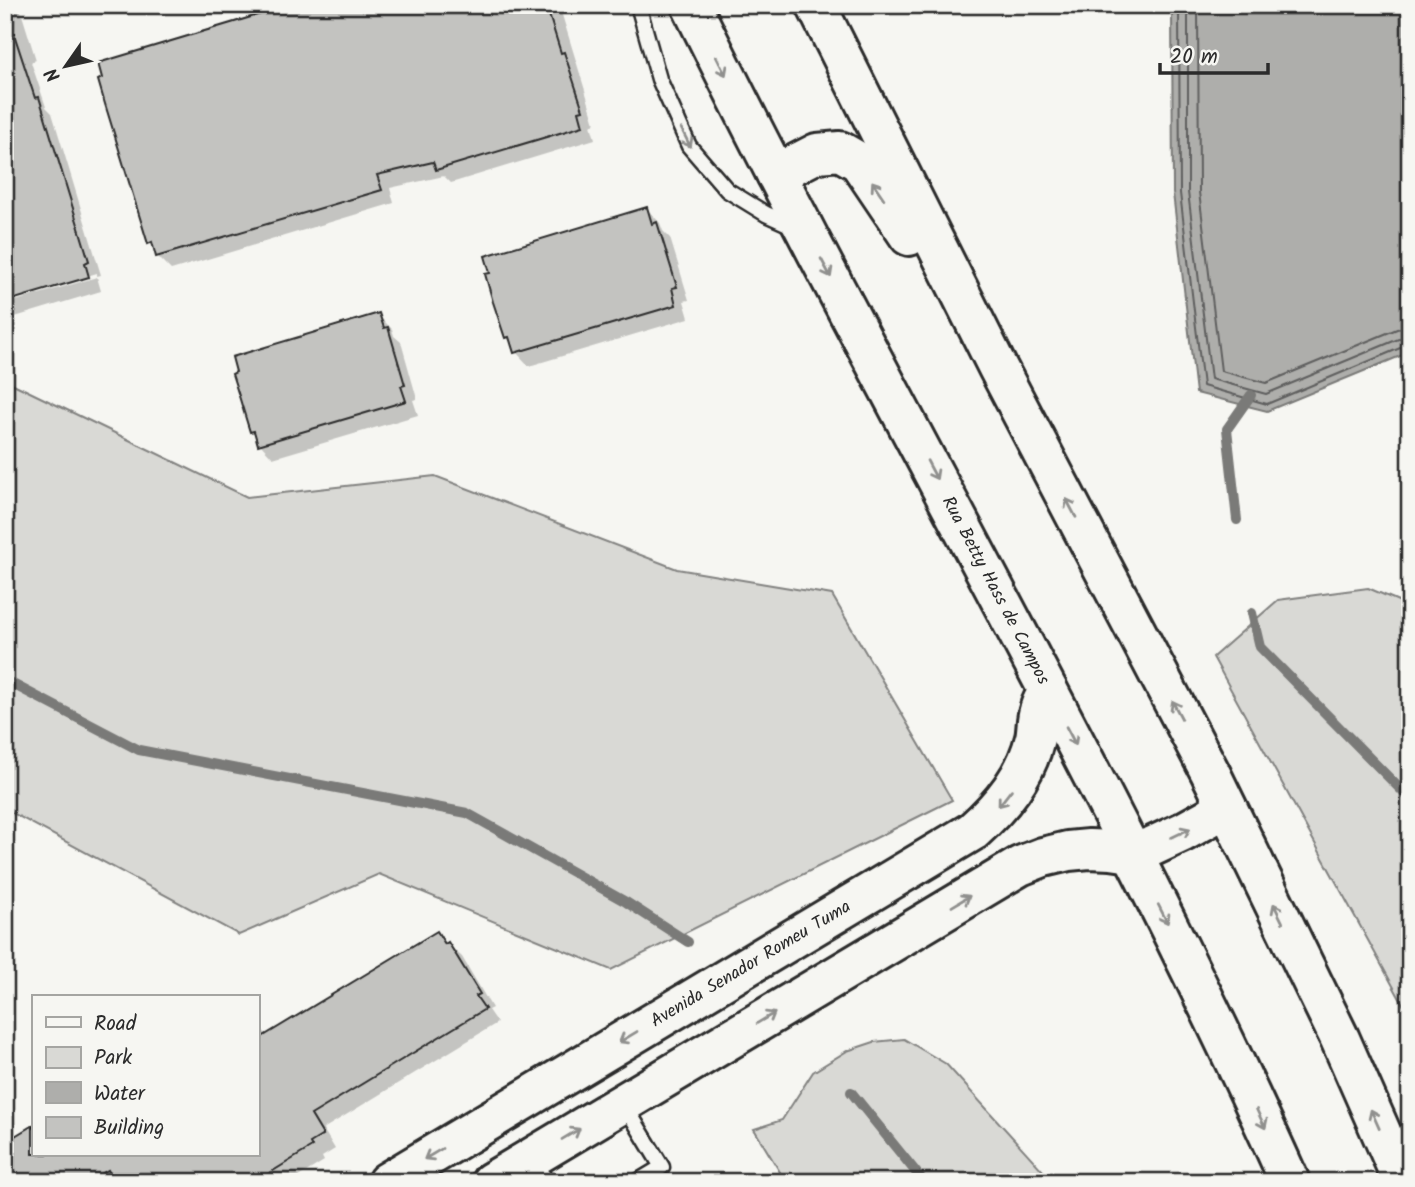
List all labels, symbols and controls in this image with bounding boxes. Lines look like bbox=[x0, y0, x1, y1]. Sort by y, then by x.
north arrow bbox=[32, 32, 102, 102]
scale bar bbox=[1160, 32, 1268, 76]
text: 20 m bbox=[1170, 41, 1218, 74]
one-way arrow bbox=[715, 55, 729, 76]
text: N bbox=[38, 61, 69, 88]
one-way arrow bbox=[680, 127, 694, 148]
one-way arrow bbox=[871, 181, 885, 200]
one-way arrow bbox=[820, 257, 833, 278]
one-way arrow bbox=[925, 459, 939, 480]
street label: Rua Betty Hass de Campos bbox=[934, 491, 1057, 690]
one-way arrow bbox=[1064, 498, 1078, 519]
one-way arrow bbox=[1170, 700, 1183, 721]
one-way arrow bbox=[1065, 725, 1079, 746]
one-way arrow bbox=[997, 789, 1013, 807]
one-way arrow bbox=[1170, 826, 1191, 839]
street label: Avenida Senador Romeu Tuma bbox=[645, 893, 857, 1036]
one-way arrow bbox=[951, 894, 971, 908]
one-way arrow bbox=[1157, 903, 1170, 924]
one-way arrow bbox=[1271, 903, 1285, 924]
legend bbox=[32, 995, 259, 1156]
text: Road bbox=[94, 1008, 137, 1041]
one-way arrow bbox=[755, 1010, 775, 1024]
one-way arrow bbox=[618, 1031, 638, 1045]
text: Park bbox=[94, 1042, 132, 1075]
text: Water bbox=[94, 1078, 146, 1111]
one-way arrow bbox=[1255, 1108, 1268, 1130]
one-way arrow bbox=[1368, 1109, 1381, 1131]
text: Building bbox=[94, 1112, 164, 1145]
one-way arrow bbox=[560, 1127, 580, 1141]
one-way arrow bbox=[423, 1148, 443, 1162]

